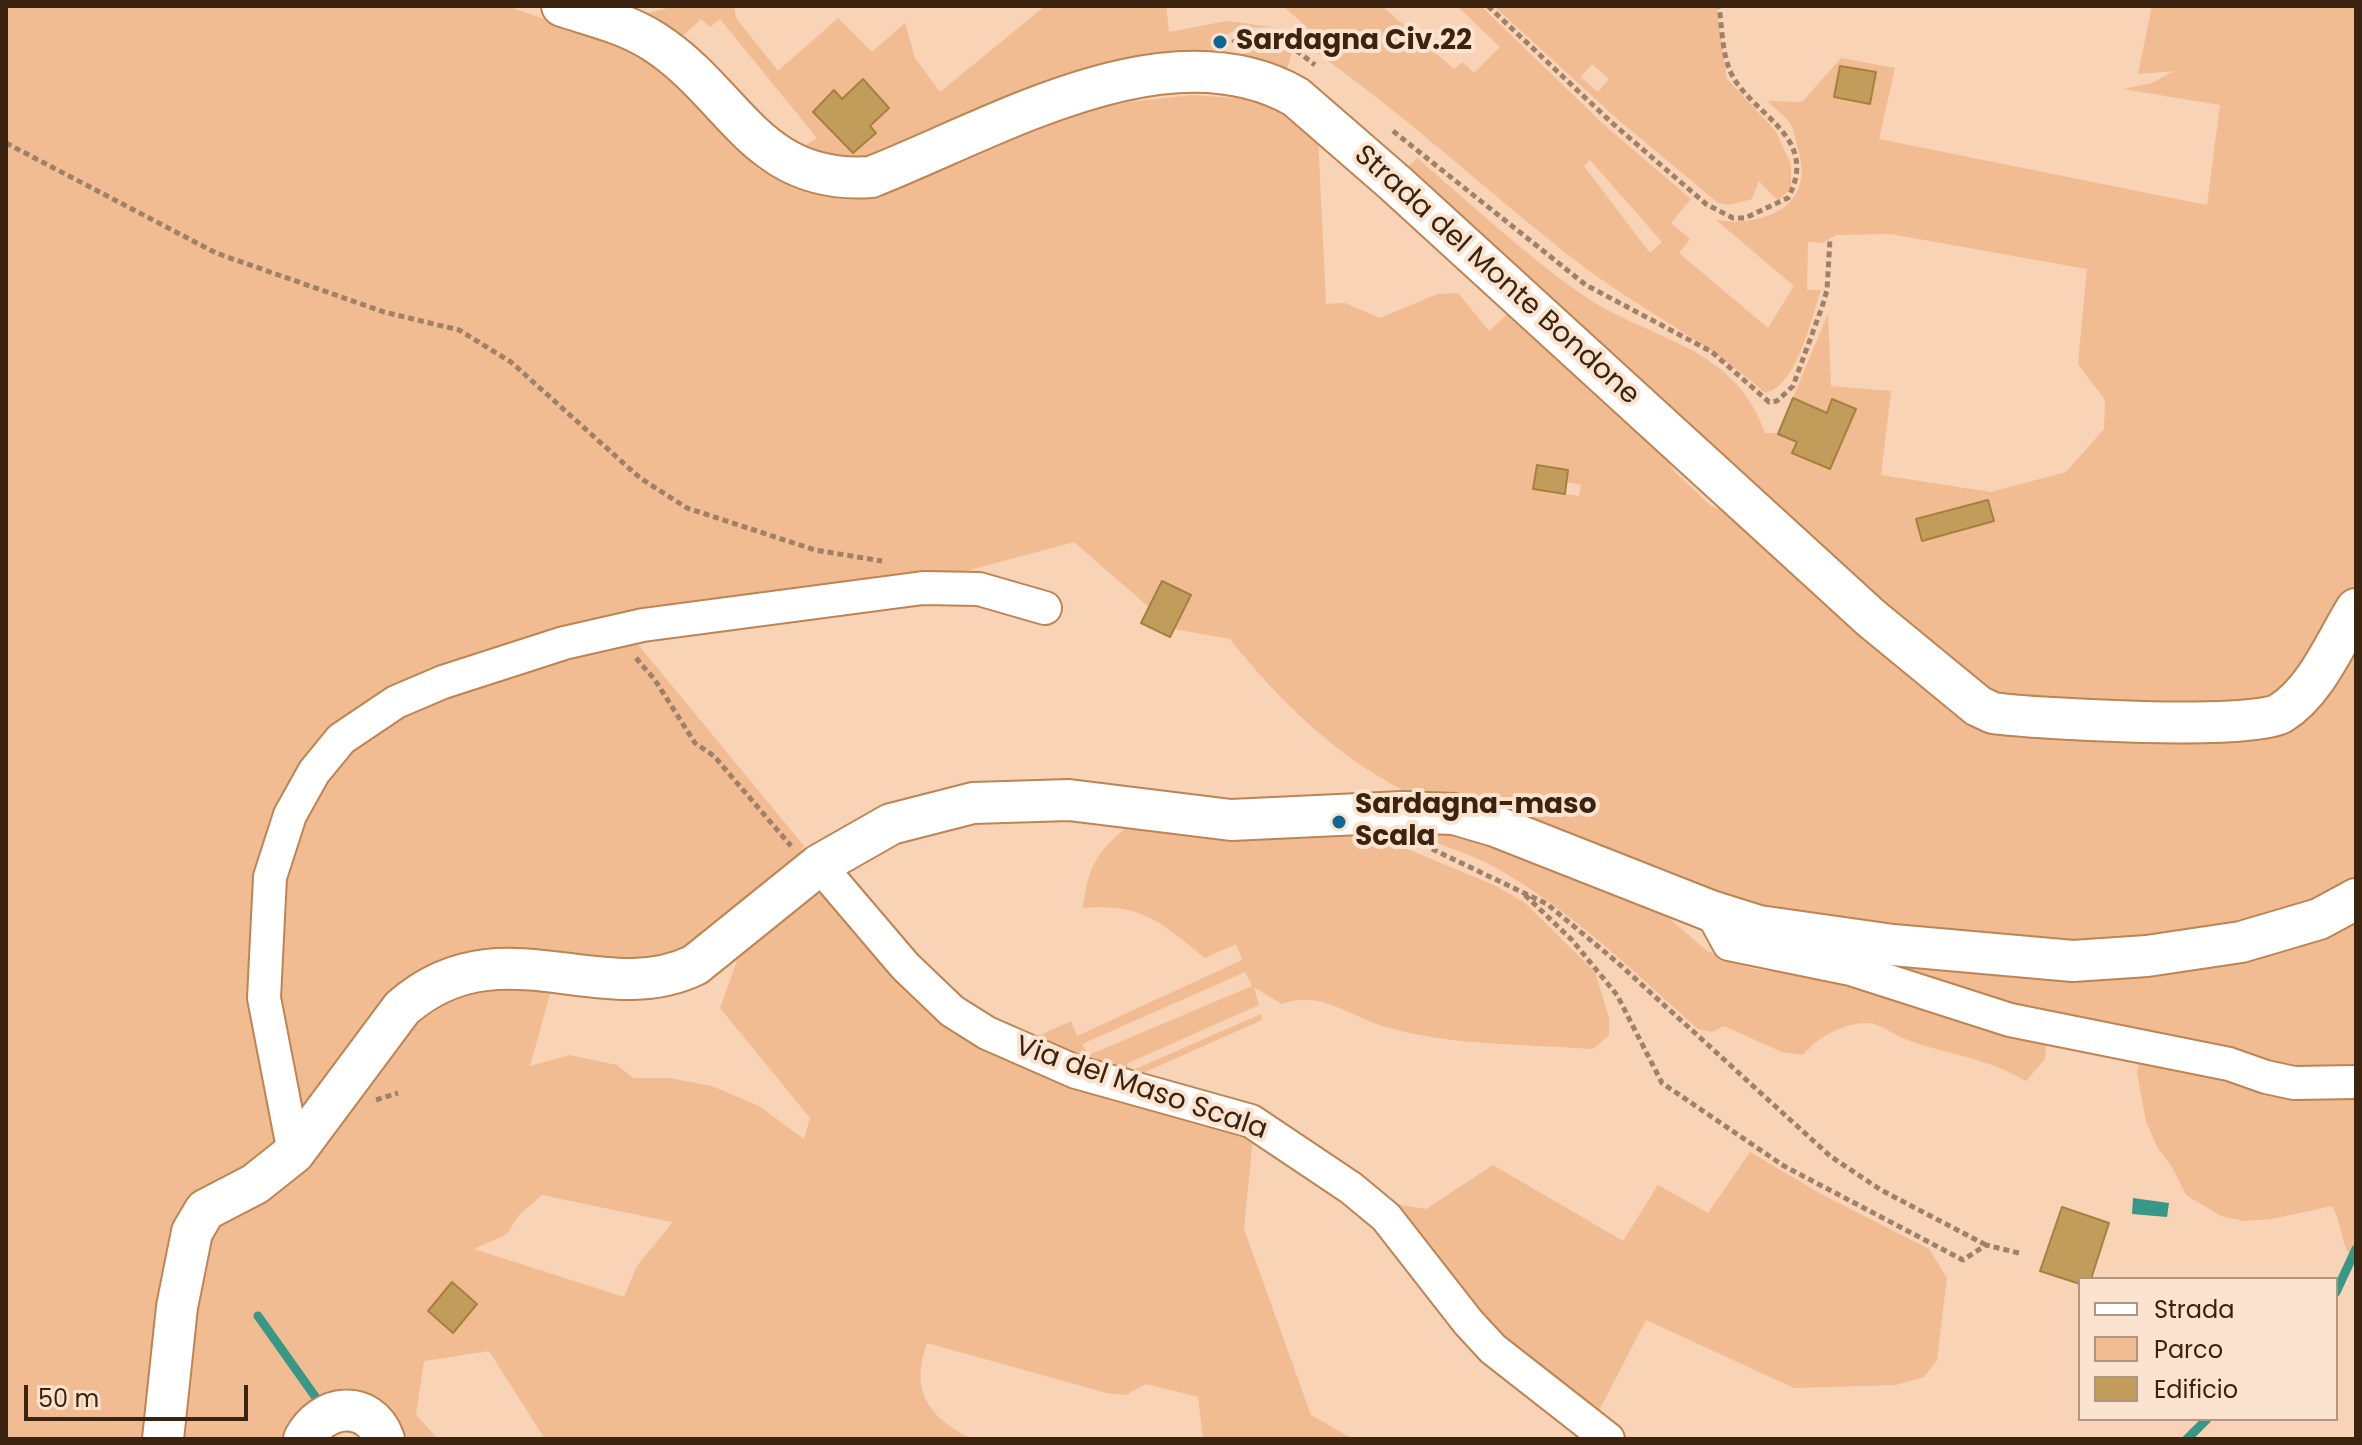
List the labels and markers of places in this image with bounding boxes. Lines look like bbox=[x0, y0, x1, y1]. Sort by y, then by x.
place label: Sardagna Civ.22 bbox=[1236, 25, 1472, 59]
marker: Sardagna Civ.22 bbox=[1211, 33, 1229, 51]
place label: Sardagna-maso Scala bbox=[1355, 789, 1596, 855]
marker: Sardagna-maso Scala bbox=[1330, 813, 1348, 831]

